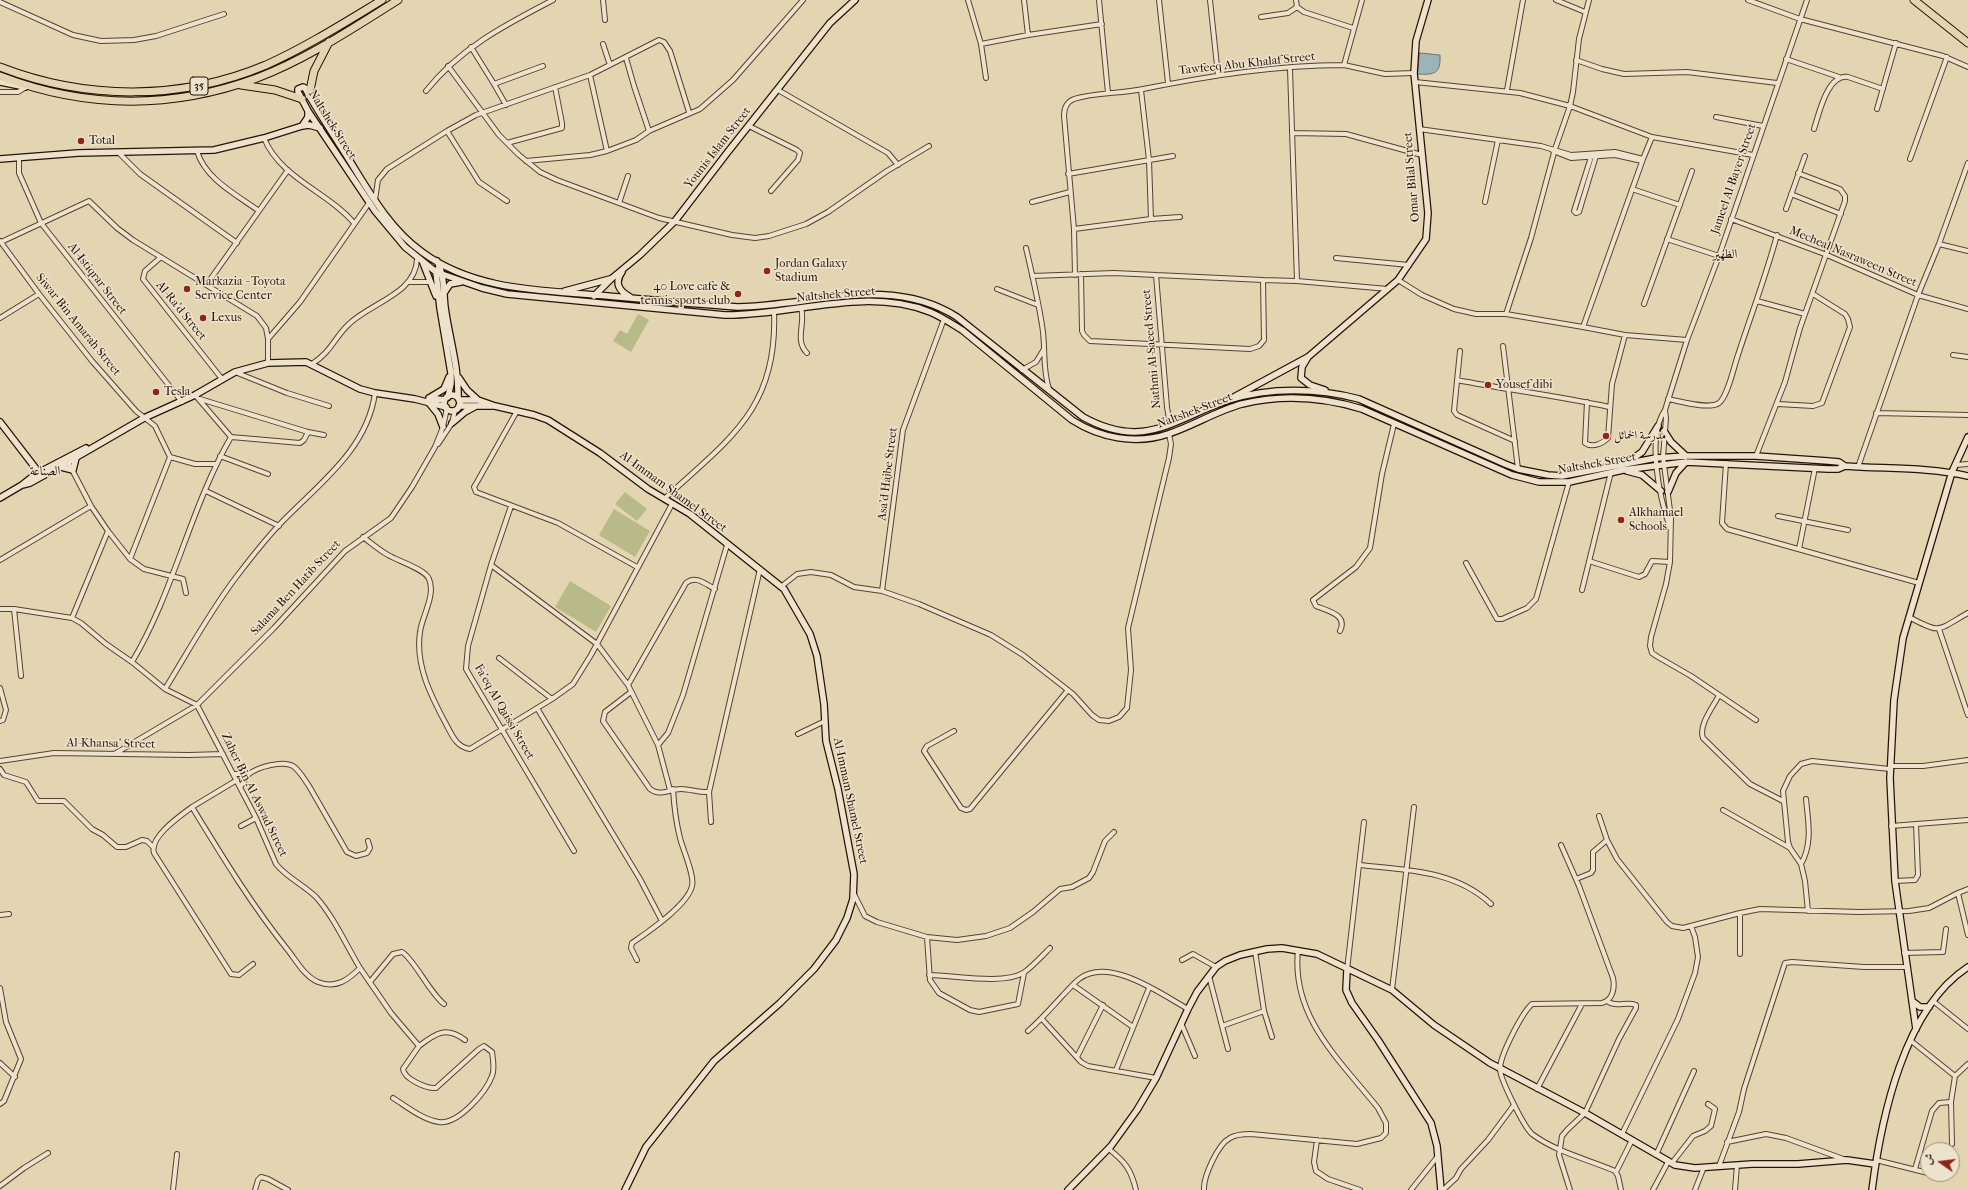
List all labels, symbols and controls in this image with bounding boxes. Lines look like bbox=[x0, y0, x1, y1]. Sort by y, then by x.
street label: Tawfeeq Abu Khalaf Street bbox=[1178, 50, 1316, 78]
road number: 35 bbox=[190, 77, 208, 95]
street label: Naltshek Street bbox=[305, 88, 359, 162]
street label: Younis Islam Street bbox=[682, 104, 754, 192]
street label: Jameel Al-Bayer Street bbox=[1708, 122, 1760, 236]
street label: Omar Bilal Street bbox=[1401, 131, 1423, 223]
place label: Total bbox=[89, 134, 115, 148]
marker: Total bbox=[76, 136, 86, 146]
street label: Mecheal Nasraween Street bbox=[1787, 224, 1919, 290]
street label: Al-Istiqrar Street bbox=[64, 240, 130, 318]
district label: الظهير bbox=[1713, 247, 1737, 263]
place label: Jordan Galaxy Stadium bbox=[775, 257, 847, 285]
marker: Jordan Galaxy Stadium bbox=[762, 266, 772, 276]
street label: Siwar Bin Amarah Street bbox=[32, 271, 124, 379]
place label: Markazia - Toyota Service Center bbox=[195, 275, 286, 303]
street label: Al-Ra'd Street bbox=[153, 279, 209, 343]
place label: 40 Love cafe & tennis sports club bbox=[640, 280, 730, 308]
marker: Markazia - Toyota Service Center bbox=[182, 284, 192, 294]
street label: Naltshek Street bbox=[796, 284, 876, 306]
marker: 40 Love cafe & tennis sports club bbox=[733, 289, 743, 299]
street label: Nathmi Al-Saeed Street bbox=[1140, 289, 1164, 409]
place label: Lexus bbox=[211, 311, 242, 325]
marker: Lexus bbox=[198, 313, 208, 323]
place label: Yousef dibi bbox=[1496, 378, 1552, 392]
marker: Yousef dibi bbox=[1483, 380, 1493, 390]
place label: Tesla bbox=[164, 385, 190, 399]
marker: Tesla bbox=[151, 387, 161, 397]
street label: Naltshek Street bbox=[1155, 390, 1235, 432]
street label: Asa'd Hajbe Street bbox=[875, 427, 901, 521]
place label: مدرسة الخمائل bbox=[1614, 429, 1666, 443]
marker: مدرسة الخمائل bbox=[1601, 431, 1611, 441]
street label: Al-Immam Shamel Street bbox=[617, 448, 729, 536]
street label: Naltshek Street bbox=[1557, 450, 1637, 478]
district label: الصناعة bbox=[30, 464, 60, 480]
place label: Alkhamael Schools bbox=[1629, 506, 1683, 534]
marker: Alkhamael Schools bbox=[1616, 515, 1626, 525]
street label: Salama Ben Hatib Street bbox=[248, 537, 344, 639]
street label: Fa'eq Al-Qaissi Street bbox=[471, 662, 537, 762]
street label: Zaher Bin Al-Aswad Street bbox=[218, 731, 290, 859]
street label: Al-Khansa' Street bbox=[66, 736, 156, 752]
street label: Al-Immam Shamel Street bbox=[830, 737, 870, 865]
north arrow bbox=[1920, 1142, 1960, 1182]
text: ش bbox=[1921, 1152, 1936, 1166]

